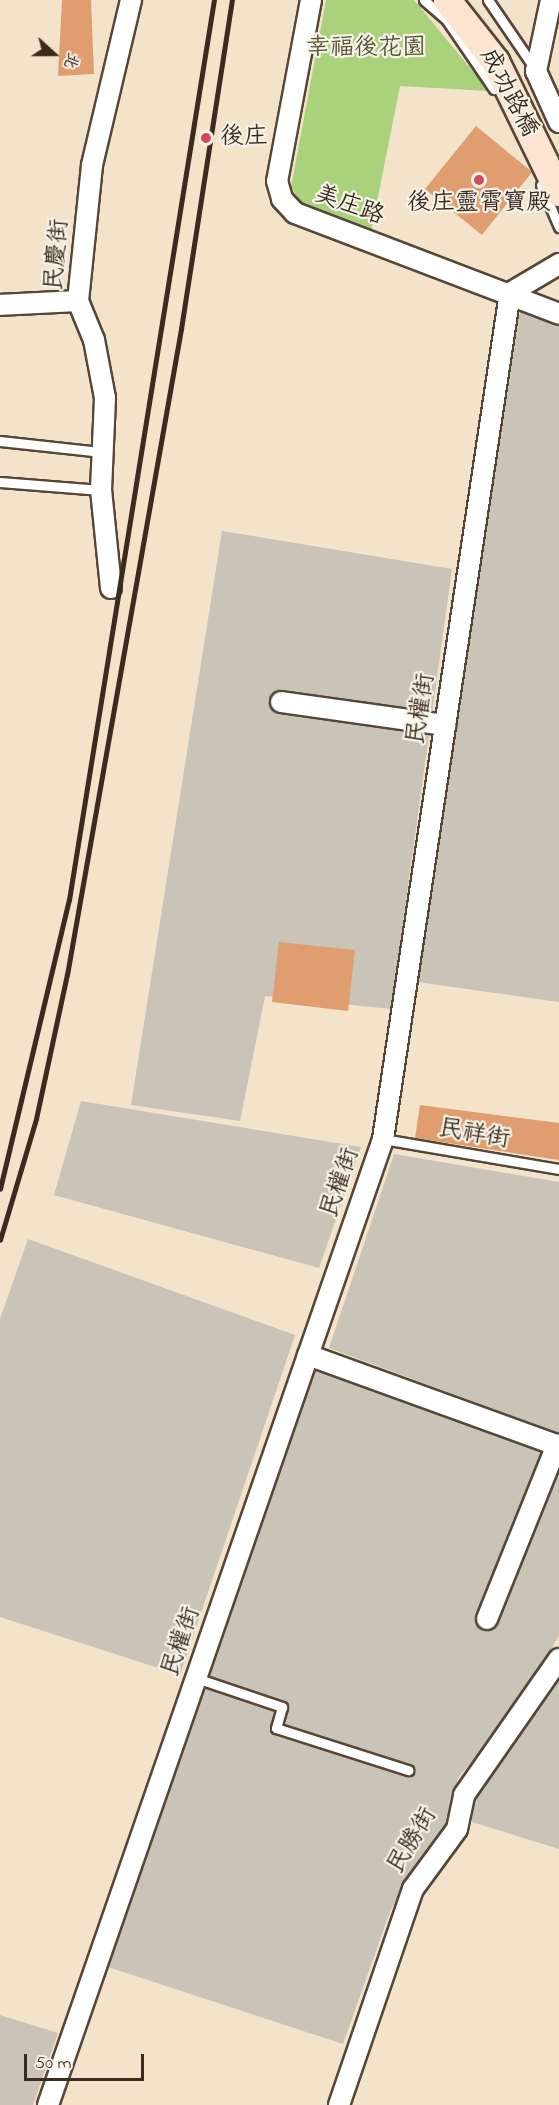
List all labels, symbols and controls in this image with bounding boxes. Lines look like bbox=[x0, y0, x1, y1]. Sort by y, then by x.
north arrow bbox=[24, 24, 84, 84]
park label: 幸福後花園 bbox=[306, 35, 426, 63]
street label: 成功路橋 bbox=[473, 44, 543, 142]
text: 北 bbox=[57, 49, 85, 72]
place label: 後庄 bbox=[220, 124, 268, 152]
marker: 後庄 bbox=[197, 129, 215, 147]
marker: 後庄靈霄寶殿 bbox=[472, 173, 486, 187]
street label: 美庄路 bbox=[310, 180, 388, 232]
place label: 後庄靈霄寶殿 bbox=[407, 190, 551, 218]
street label: 民慶街 bbox=[41, 218, 75, 292]
street label: 民權街 bbox=[402, 671, 442, 747]
street label: 民祥街 bbox=[436, 1115, 512, 1155]
street label: 民權街 bbox=[316, 1144, 366, 1222]
street label: 民權街 bbox=[157, 1603, 207, 1681]
street label: 民勝街 bbox=[382, 1803, 444, 1879]
scale bar bbox=[27, 2042, 147, 2080]
text: 50 m bbox=[35, 2051, 72, 2077]

